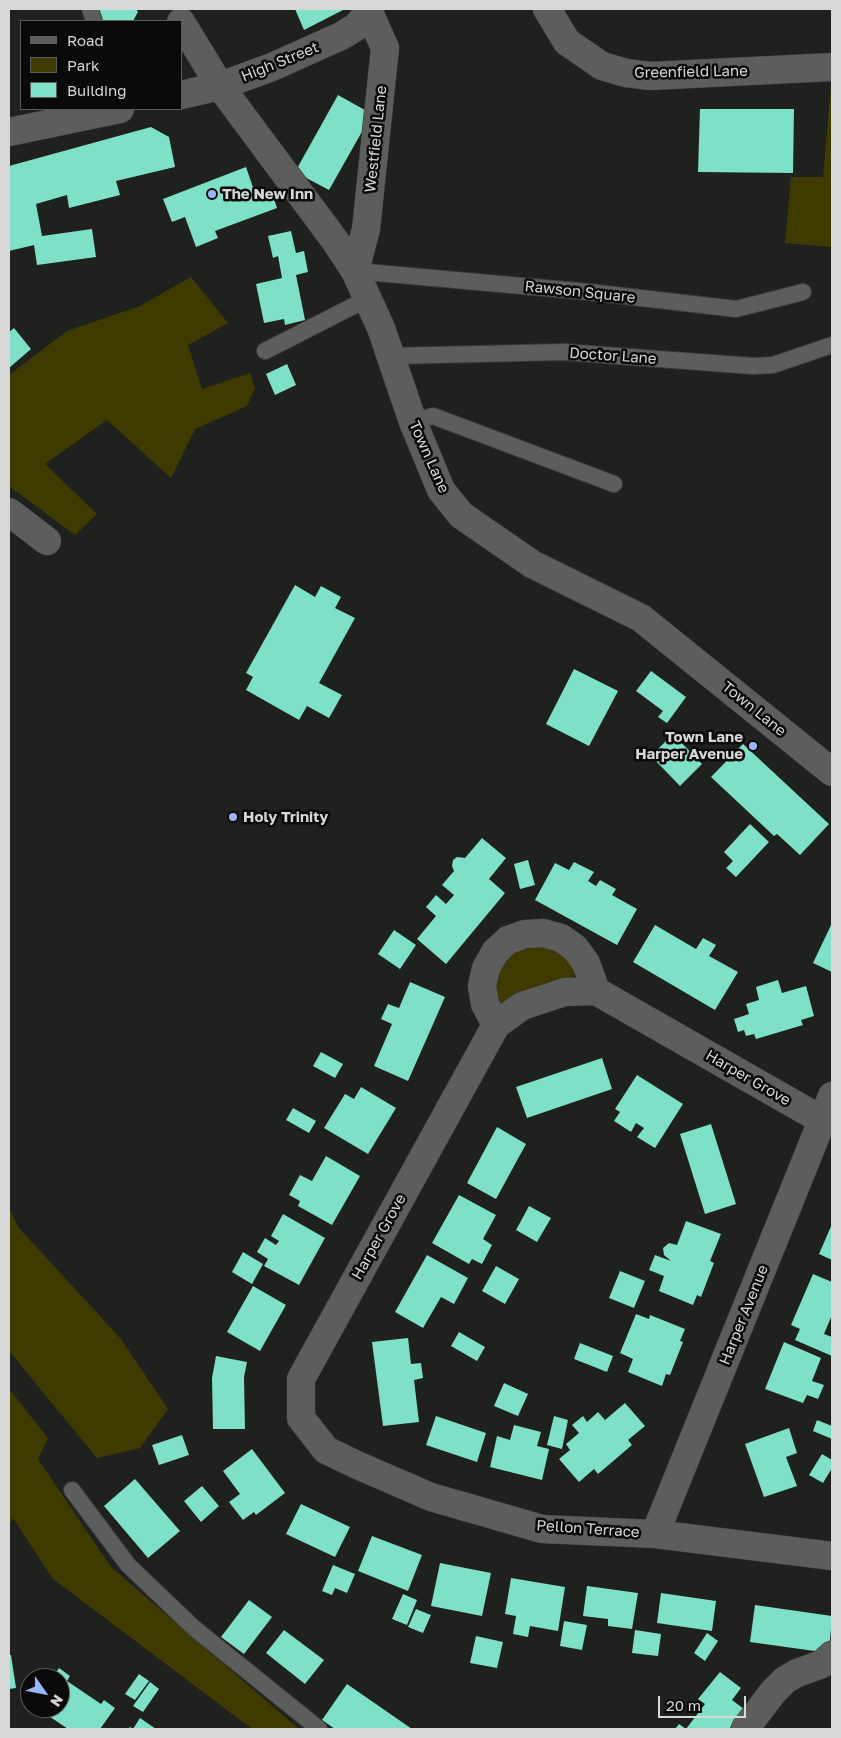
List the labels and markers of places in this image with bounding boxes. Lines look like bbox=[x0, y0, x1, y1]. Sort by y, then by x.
place label: The New Inn bbox=[222, 185, 313, 203]
marker: The New Inn bbox=[206, 188, 218, 200]
place label: Town Lane Harper Avenue bbox=[635, 728, 743, 763]
marker: Town Lane Harper Avenue bbox=[747, 740, 759, 752]
place label: Holy Trinity bbox=[243, 808, 328, 826]
marker: Holy Trinity bbox=[227, 811, 239, 823]

